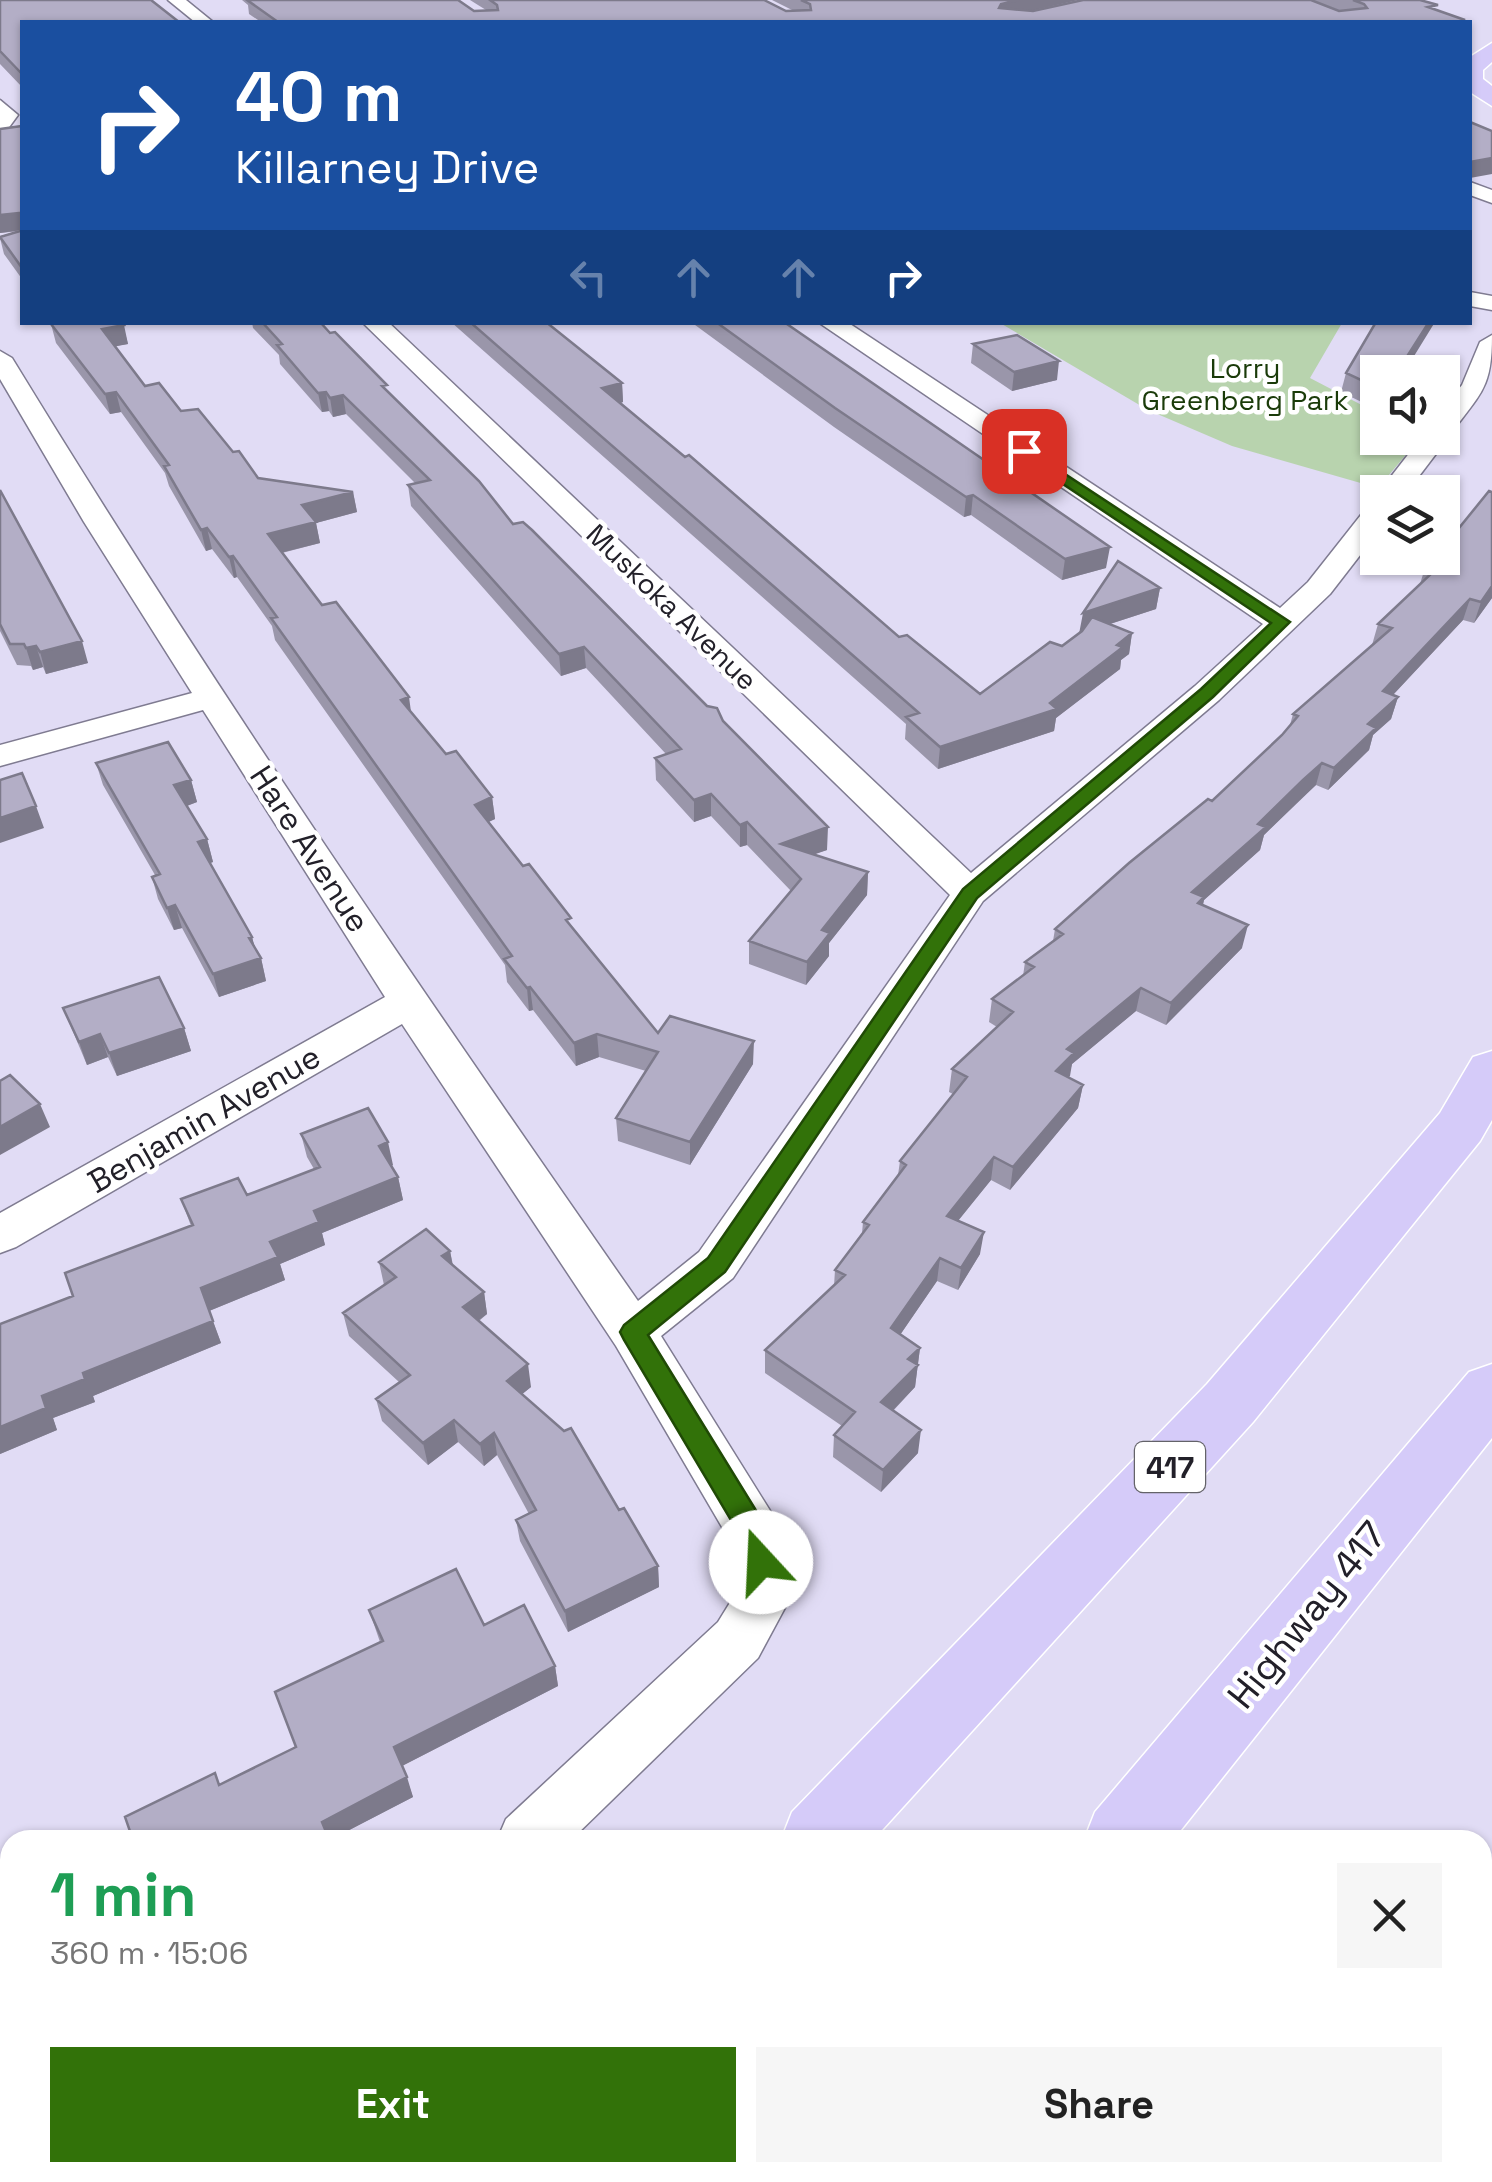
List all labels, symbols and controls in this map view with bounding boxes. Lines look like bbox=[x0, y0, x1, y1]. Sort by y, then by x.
text: 40 m bbox=[235, 52, 402, 141]
icon: right bbox=[70, 60, 200, 190]
text: Killarney Drive bbox=[235, 139, 540, 196]
icon: left bbox=[561, 250, 616, 305]
icon: ahead bbox=[666, 250, 721, 305]
icon: ahead bbox=[771, 250, 826, 305]
icon: right bbox=[876, 250, 931, 305]
park label: Lorry Greenberg Park bbox=[1142, 350, 1348, 418]
map controls bbox=[1360, 355, 1460, 575]
button: sound bbox=[1360, 355, 1460, 455]
pin bbox=[982, 409, 1067, 494]
icon: arrive bbox=[997, 424, 1052, 479]
button: layers bbox=[1360, 475, 1460, 575]
street label: Muskoka Avenue bbox=[579, 516, 765, 698]
street label: Hare Avenue bbox=[241, 758, 379, 940]
street label: Benjamin Avenue bbox=[81, 1036, 327, 1202]
road number: 417 bbox=[1135, 1442, 1205, 1492]
position arrow bbox=[709, 1510, 813, 1614]
street label: Highway 417 bbox=[1217, 1512, 1397, 1718]
text: 1 min bbox=[50, 1857, 197, 1934]
button: close bbox=[1337, 1863, 1442, 1968]
text: 360 m · 15:06 bbox=[50, 1933, 248, 1973]
button: Exit bbox=[50, 2047, 736, 2162]
button: Share bbox=[756, 2047, 1442, 2162]

